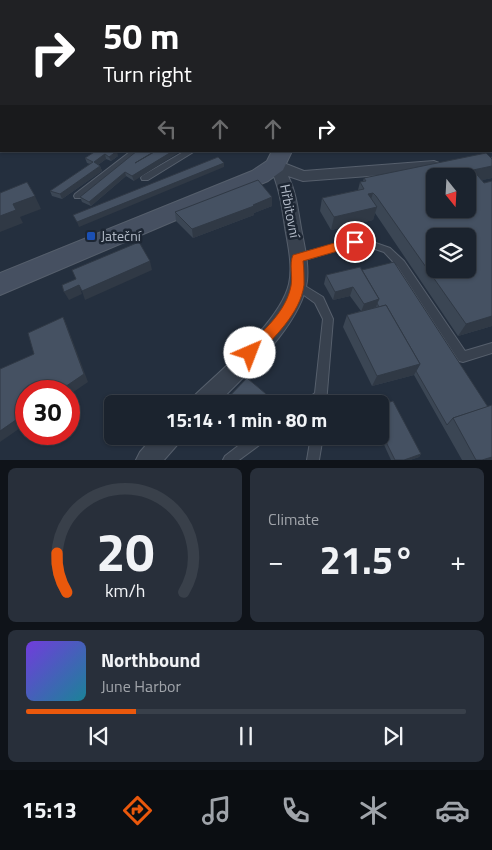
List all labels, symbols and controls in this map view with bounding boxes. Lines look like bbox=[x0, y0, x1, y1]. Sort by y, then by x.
text: 50 m bbox=[103, 9, 179, 63]
icon: right bbox=[20, 20, 85, 85]
text: Turn right bbox=[103, 57, 192, 91]
icon: left bbox=[153, 115, 181, 143]
icon: ahead bbox=[206, 115, 234, 143]
icon: ahead bbox=[259, 115, 287, 143]
icon: right bbox=[312, 115, 340, 143]
north arrow bbox=[426, 168, 476, 218]
map controls bbox=[426, 168, 476, 278]
street label: Hřbitovní bbox=[275, 182, 306, 240]
pin bbox=[334, 221, 376, 263]
place label: Jateční bbox=[101, 225, 142, 246]
icon: arrive bbox=[341, 228, 369, 256]
button: layers bbox=[426, 228, 476, 278]
marker: Jateční bbox=[85, 230, 97, 242]
position arrow bbox=[223, 326, 275, 378]
speed limit sign: 30 bbox=[15, 380, 80, 445]
text: 15:14 · 1 min · 80 m bbox=[166, 405, 327, 434]
text: Climate bbox=[268, 507, 319, 531]
text: 20 bbox=[96, 512, 154, 591]
text: 21.5° bbox=[320, 531, 414, 589]
text: − bbox=[268, 539, 284, 582]
text: + bbox=[450, 539, 466, 582]
text: km/h bbox=[105, 577, 145, 604]
text: Northbound bbox=[101, 645, 201, 674]
text: June Harbor bbox=[101, 674, 181, 698]
icon: previous bbox=[85, 722, 113, 750]
icon: pause bbox=[232, 722, 260, 750]
icon: next bbox=[379, 722, 407, 750]
text: 15:13 bbox=[22, 793, 77, 827]
icon: directions bbox=[120, 793, 155, 828]
icon: music bbox=[199, 793, 234, 828]
icon: phone bbox=[278, 793, 313, 828]
icon: climate bbox=[356, 793, 391, 828]
icon: car bbox=[435, 793, 470, 828]

